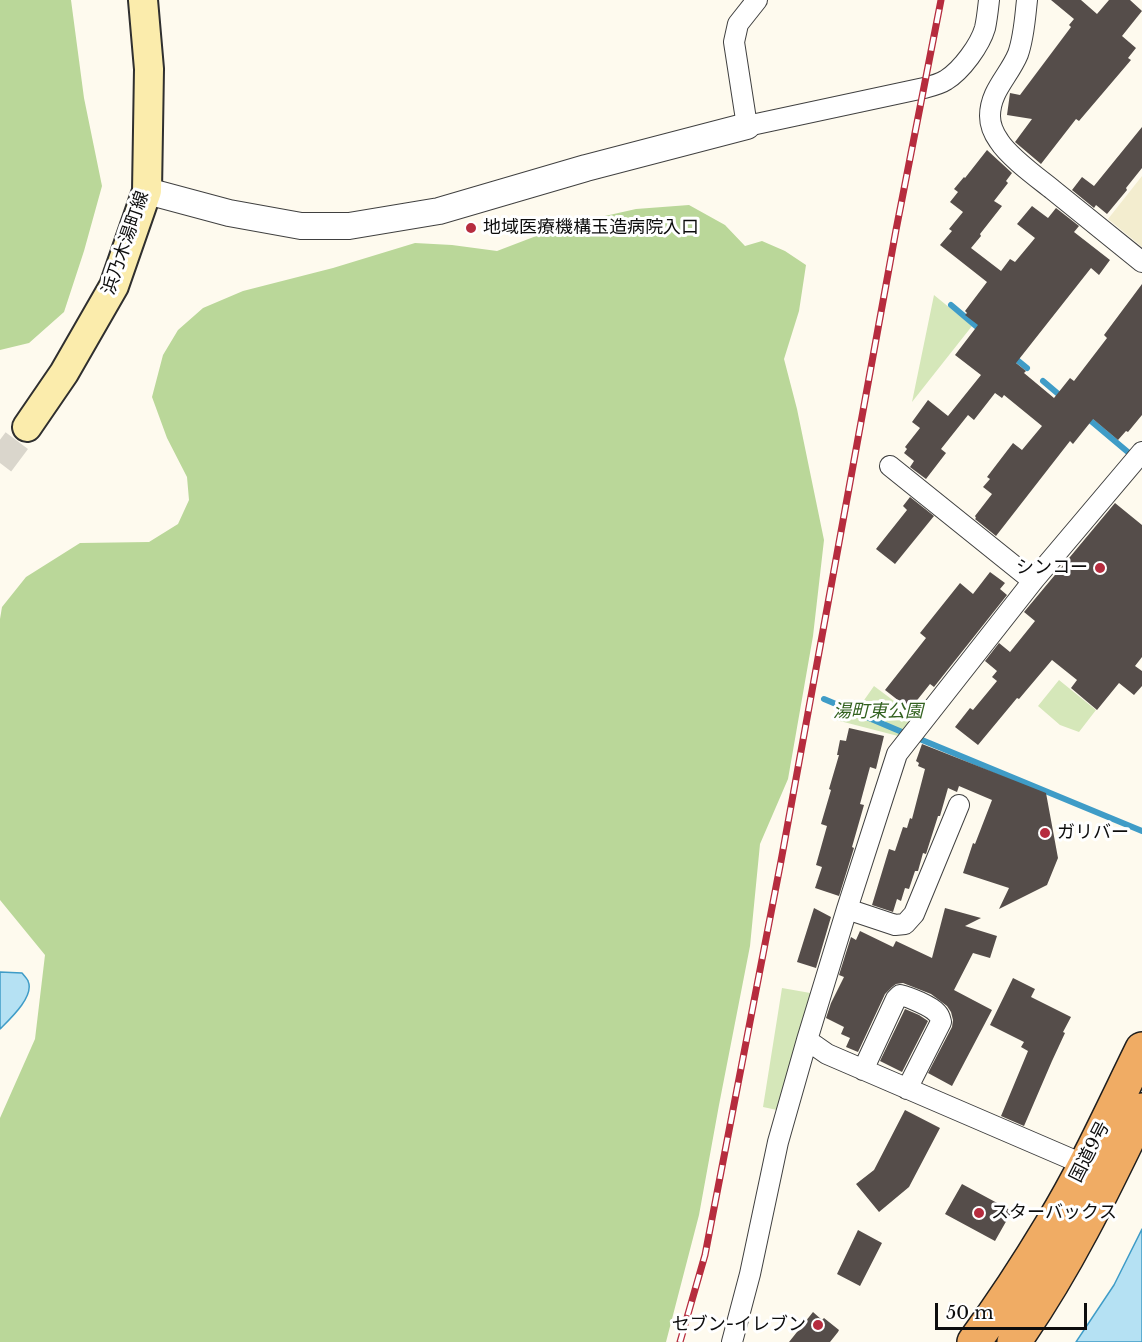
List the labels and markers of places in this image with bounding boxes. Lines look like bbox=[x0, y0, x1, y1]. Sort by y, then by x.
place label: 地域医療機構玉造病院入口 bbox=[483, 217, 699, 239]
marker: 地域医療機構玉造病院入口 bbox=[464, 221, 478, 235]
place label: シンコー bbox=[1016, 557, 1088, 579]
marker: シンコー bbox=[1093, 561, 1107, 575]
place label: ガリバー bbox=[1057, 822, 1129, 844]
marker: ガリバー bbox=[1038, 826, 1052, 840]
place label: スターバックス bbox=[991, 1202, 1117, 1224]
marker: スターバックス bbox=[972, 1206, 986, 1220]
place label: セブン-イレブン bbox=[672, 1314, 806, 1336]
marker: セブン-イレブン bbox=[811, 1318, 825, 1332]

